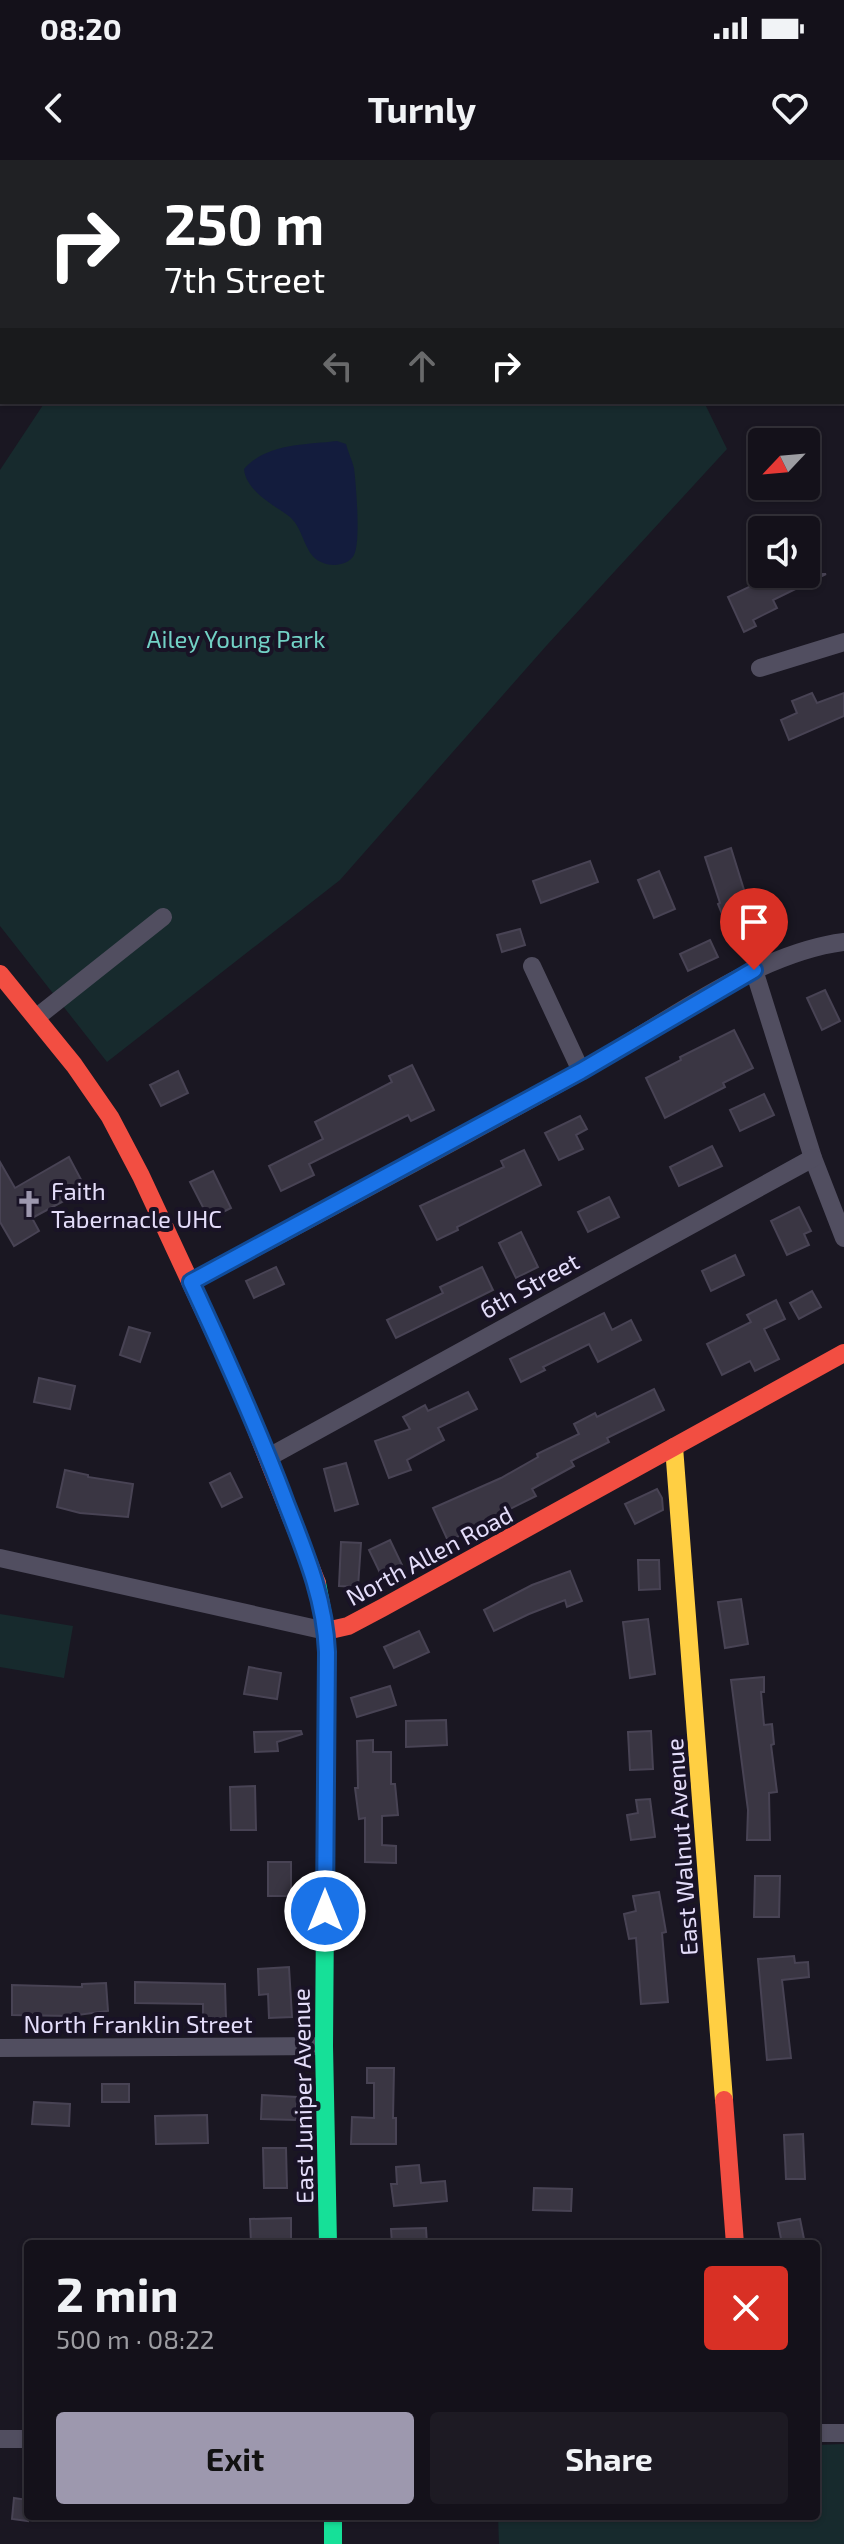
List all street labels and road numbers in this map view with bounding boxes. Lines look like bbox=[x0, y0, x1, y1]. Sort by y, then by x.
street label: 6th Street bbox=[474, 1246, 584, 1324]
street label: North Allen Road bbox=[341, 1499, 517, 1611]
street label: East Walnut Avenue bbox=[659, 1737, 703, 1957]
street label: East Juniper Avenue bbox=[286, 1988, 318, 2204]
street label: North Franklin Street bbox=[23, 2009, 253, 2038]

